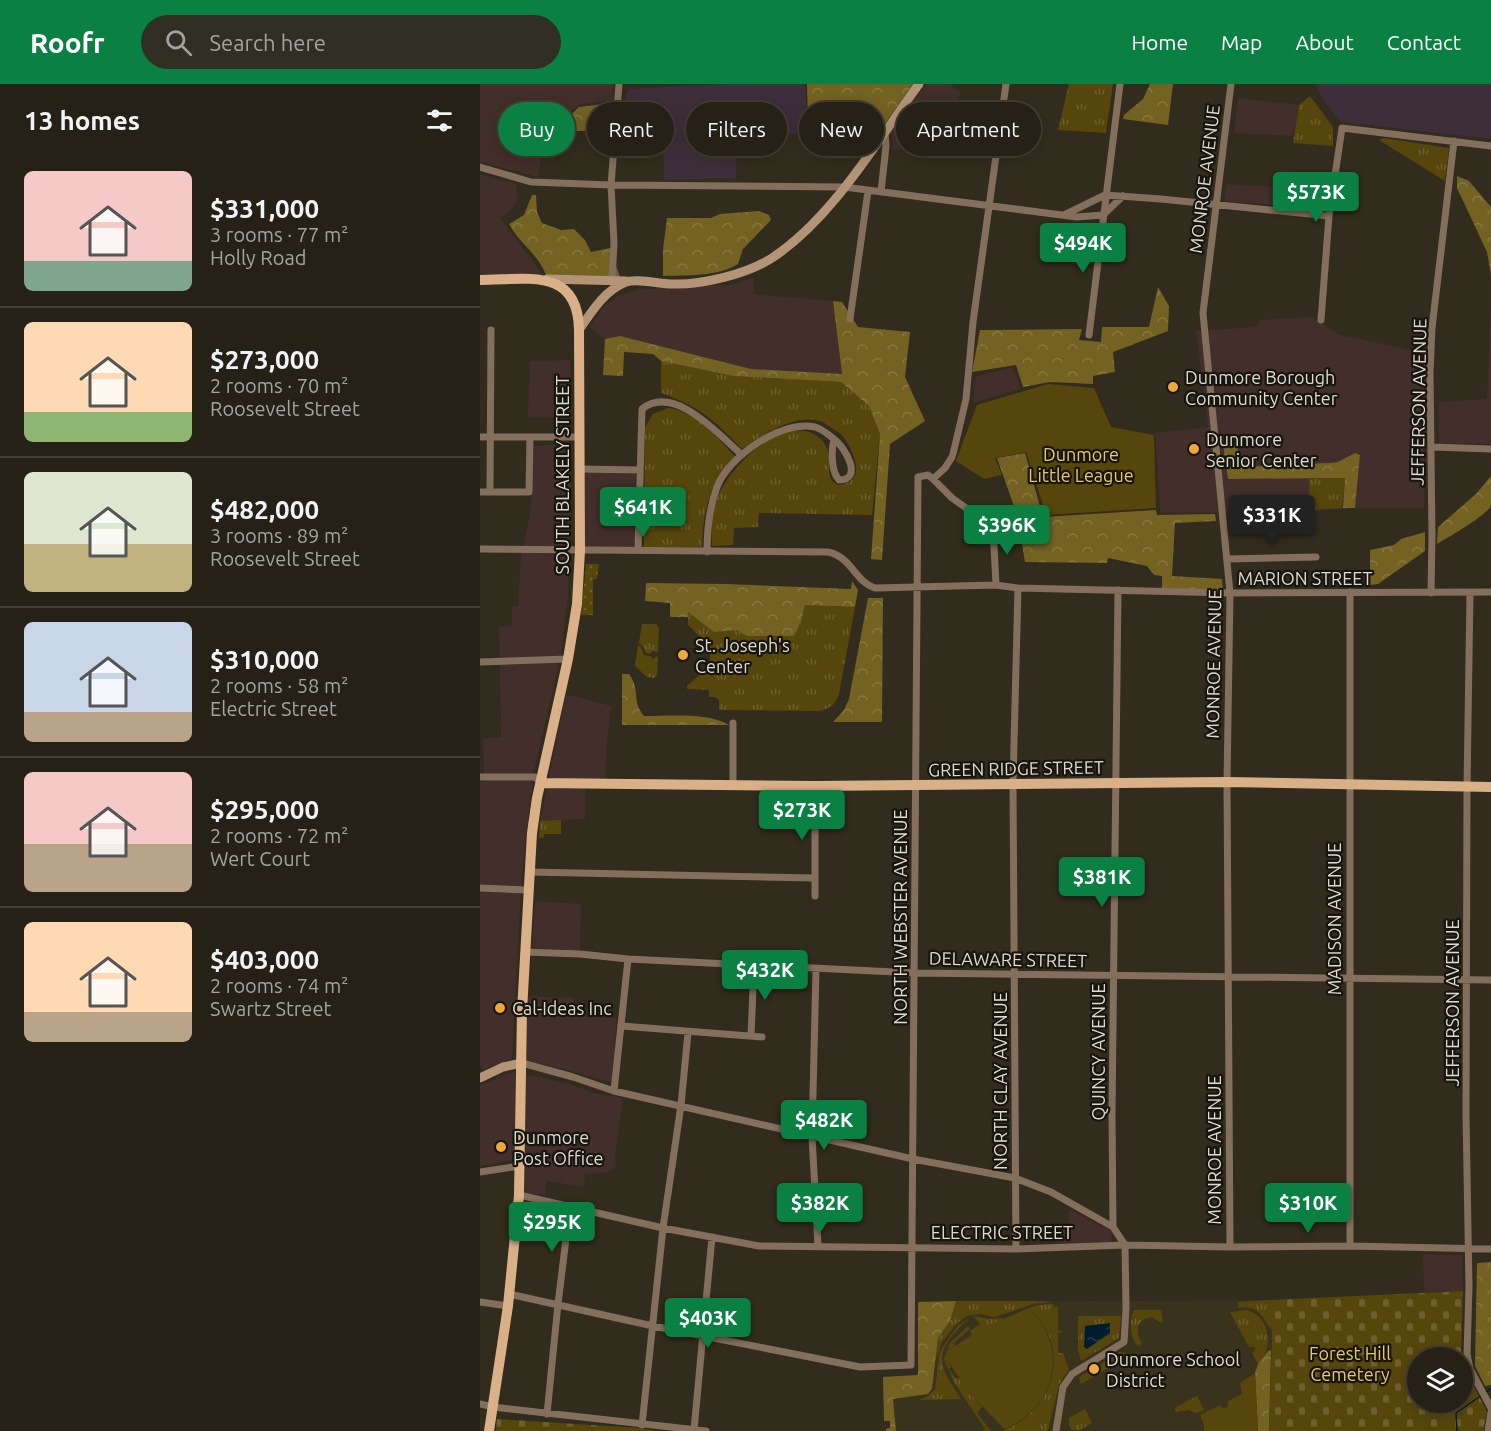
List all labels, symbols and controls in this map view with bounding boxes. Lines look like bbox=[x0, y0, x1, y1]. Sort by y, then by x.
search box bbox=[141, 15, 561, 69]
icon: search bbox=[162, 26, 195, 59]
text: Roofr bbox=[30, 27, 105, 58]
text: Search here bbox=[210, 30, 326, 55]
text: Home bbox=[1131, 30, 1188, 54]
text: Map bbox=[1221, 30, 1262, 54]
text: About bbox=[1295, 30, 1354, 54]
text: Contact bbox=[1387, 30, 1461, 54]
chip: Buy bbox=[498, 102, 575, 156]
chip: Rent bbox=[587, 102, 674, 156]
chip: Filters bbox=[686, 102, 787, 156]
chip: New bbox=[799, 102, 884, 156]
chip: Apartment bbox=[896, 102, 1041, 156]
icon: filters bbox=[423, 104, 456, 137]
street label: MONROE AVENUE bbox=[1185, 104, 1223, 254]
text: 13 homes bbox=[24, 106, 140, 135]
pin: $573K bbox=[1274, 172, 1358, 223]
text: $573K bbox=[1287, 180, 1345, 203]
text: $331,000 bbox=[210, 194, 319, 223]
icon: home bbox=[72, 195, 144, 267]
text: 3 rooms · 77 m² bbox=[210, 223, 348, 246]
pin: $494K bbox=[1041, 223, 1125, 274]
text: $494K bbox=[1054, 231, 1112, 254]
text: Holly Road bbox=[210, 246, 306, 269]
street label: JEFFERSON AVENUE bbox=[1407, 318, 1429, 486]
text: $273,000 bbox=[210, 345, 319, 374]
icon: home bbox=[72, 346, 144, 418]
place label: Dunmore Borough Community Center bbox=[1185, 367, 1338, 408]
text: 2 rooms · 70 m² bbox=[210, 374, 348, 397]
street label: SOUTH BLAKELY STREET bbox=[552, 376, 572, 574]
marker: Dunmore Borough Community Center bbox=[1166, 380, 1180, 394]
text: Roosevelt Street bbox=[210, 397, 360, 420]
place label: Dunmore Senior Center bbox=[1206, 429, 1317, 470]
marker: Dunmore Senior Center bbox=[1187, 442, 1201, 456]
park label: Dunmore Little League bbox=[1028, 444, 1134, 485]
pin: $641K bbox=[601, 487, 685, 538]
text: $482,000 bbox=[210, 495, 319, 524]
text: $641K bbox=[614, 495, 672, 518]
pin: $331K bbox=[1230, 495, 1314, 546]
icon: home bbox=[72, 496, 144, 568]
text: $331K bbox=[1243, 503, 1301, 526]
pin: $396K bbox=[965, 505, 1049, 556]
text: $396K bbox=[978, 513, 1036, 536]
text: 3 rooms · 89 m² bbox=[210, 524, 348, 547]
text: Roosevelt Street bbox=[210, 547, 360, 570]
street label: MARION STREET bbox=[1238, 568, 1372, 588]
street label: MONROE AVENUE bbox=[1202, 589, 1224, 739]
place label: St. Joseph's Center bbox=[695, 635, 790, 676]
text: $310,000 bbox=[210, 645, 319, 674]
icon: home bbox=[72, 646, 144, 718]
marker: St. Joseph's Center bbox=[676, 648, 690, 662]
text: 2 rooms · 58 m² bbox=[210, 674, 348, 697]
text: Electric Street bbox=[210, 697, 337, 720]
street label: GREEN RIDGE STREET bbox=[928, 756, 1104, 780]
pin: $273K bbox=[760, 790, 844, 841]
text: $295,000 bbox=[210, 795, 319, 824]
icon: home bbox=[72, 796, 144, 868]
text: $273K bbox=[773, 798, 831, 821]
street label: NORTH WEBSTER AVENUE bbox=[890, 809, 910, 1025]
text: 2 rooms · 72 m² bbox=[210, 824, 348, 847]
street label: MADISON AVENUE bbox=[1324, 843, 1344, 995]
text: Wert Court bbox=[210, 847, 310, 870]
pin: $381K bbox=[1060, 857, 1144, 908]
text: $381K bbox=[1073, 865, 1131, 888]
street label: JEFFERSON AVENUE bbox=[1442, 919, 1462, 1087]
text: $403,000 bbox=[210, 945, 319, 974]
icon: home bbox=[72, 946, 144, 1018]
street label: DELAWARE STREET bbox=[929, 948, 1087, 970]
pin: $432K bbox=[723, 950, 807, 1001]
text: $432K bbox=[736, 958, 794, 981]
text: 2 rooms · 74 m² bbox=[210, 974, 348, 997]
street label: QUINCY AVENUE bbox=[1088, 983, 1109, 1121]
street label: NORTH CLAY AVENUE bbox=[990, 992, 1010, 1170]
text: Swartz Street bbox=[210, 997, 331, 1020]
place label: Cal-Ideas Inc bbox=[512, 998, 612, 1018]
marker: Cal-Ideas Inc bbox=[493, 1001, 507, 1015]
street label: MONROE AVENUE bbox=[1204, 1075, 1224, 1225]
pin: $482K bbox=[782, 1100, 866, 1151]
text: $482K bbox=[795, 1108, 853, 1131]
place label: Dunmore Post Office bbox=[513, 1127, 603, 1168]
marker: Dunmore Post Office bbox=[494, 1140, 508, 1154]
pin: $382K bbox=[778, 1183, 862, 1234]
pin: $310K bbox=[1266, 1183, 1350, 1234]
text: $382K bbox=[791, 1191, 849, 1214]
text: $310K bbox=[1279, 1191, 1337, 1214]
pin: $295K bbox=[510, 1202, 594, 1253]
text: $295K bbox=[523, 1210, 581, 1233]
street label: ELECTRIC STREET bbox=[931, 1222, 1073, 1242]
pin: $403K bbox=[666, 1298, 750, 1349]
text: $403K bbox=[679, 1306, 737, 1329]
park label: Forest Hill Cemetery bbox=[1309, 1343, 1391, 1384]
map controls bbox=[1407, 1347, 1473, 1413]
button: layers bbox=[1407, 1347, 1473, 1413]
place label: Dunmore School District bbox=[1106, 1349, 1240, 1390]
marker: Dunmore School District bbox=[1087, 1362, 1101, 1376]

